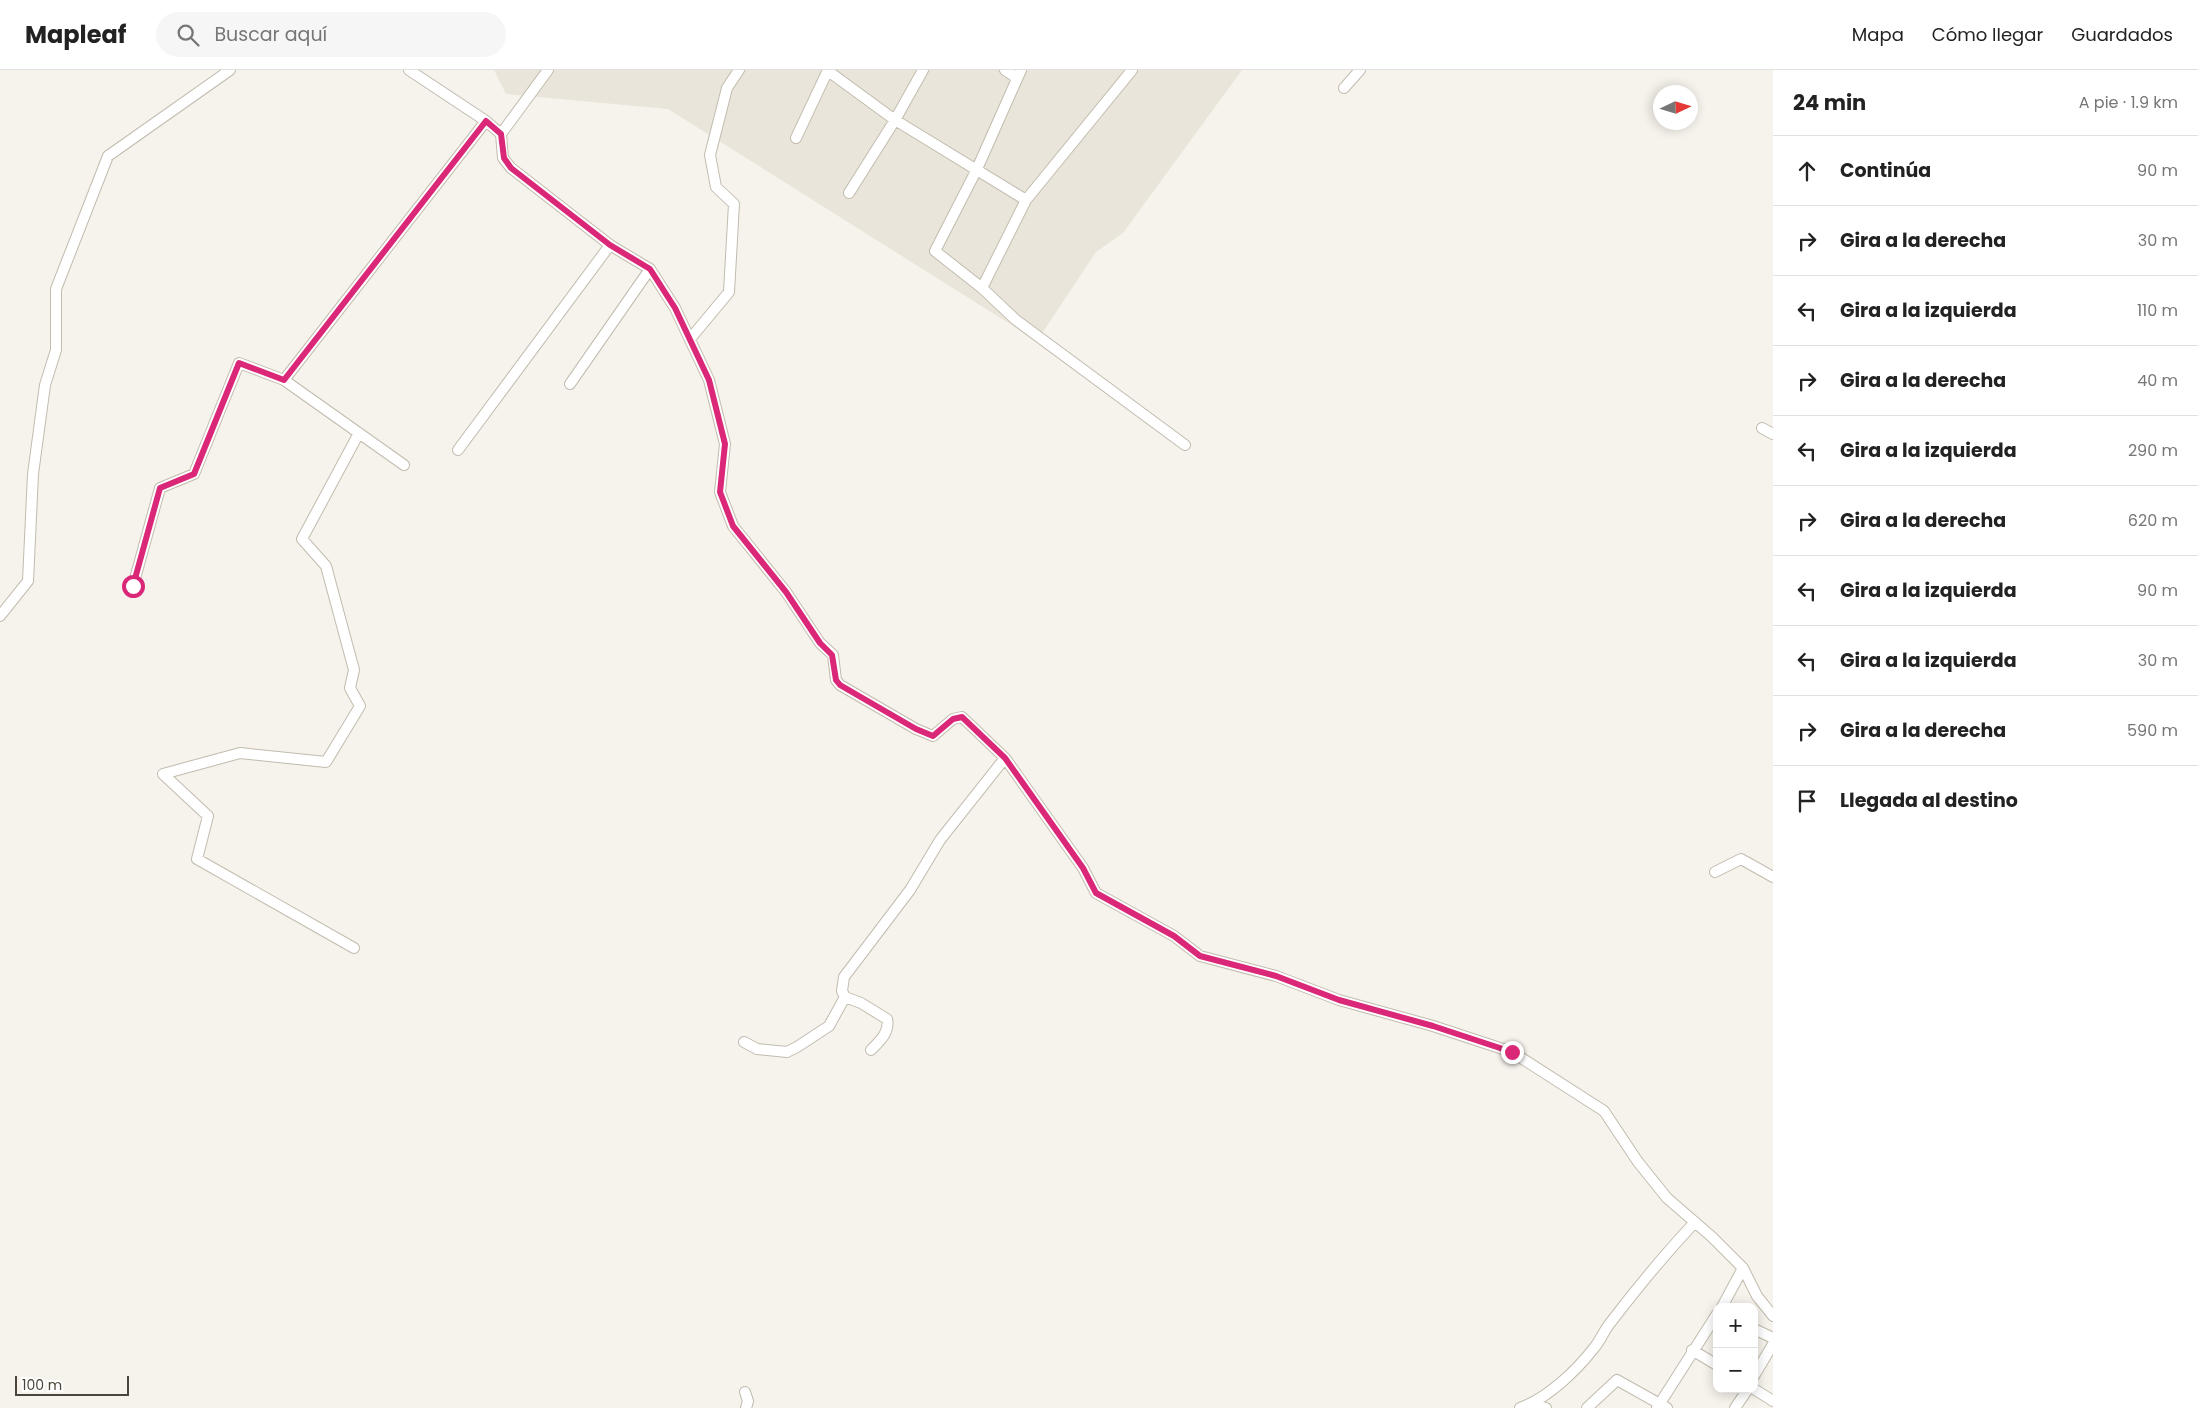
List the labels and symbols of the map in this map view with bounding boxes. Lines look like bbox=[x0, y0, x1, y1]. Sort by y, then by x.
north arrow bbox=[1653, 85, 1698, 130]
route start bbox=[122, 575, 145, 598]
route end bbox=[1501, 1041, 1524, 1064]
scale bar bbox=[15, 1373, 129, 1396]

